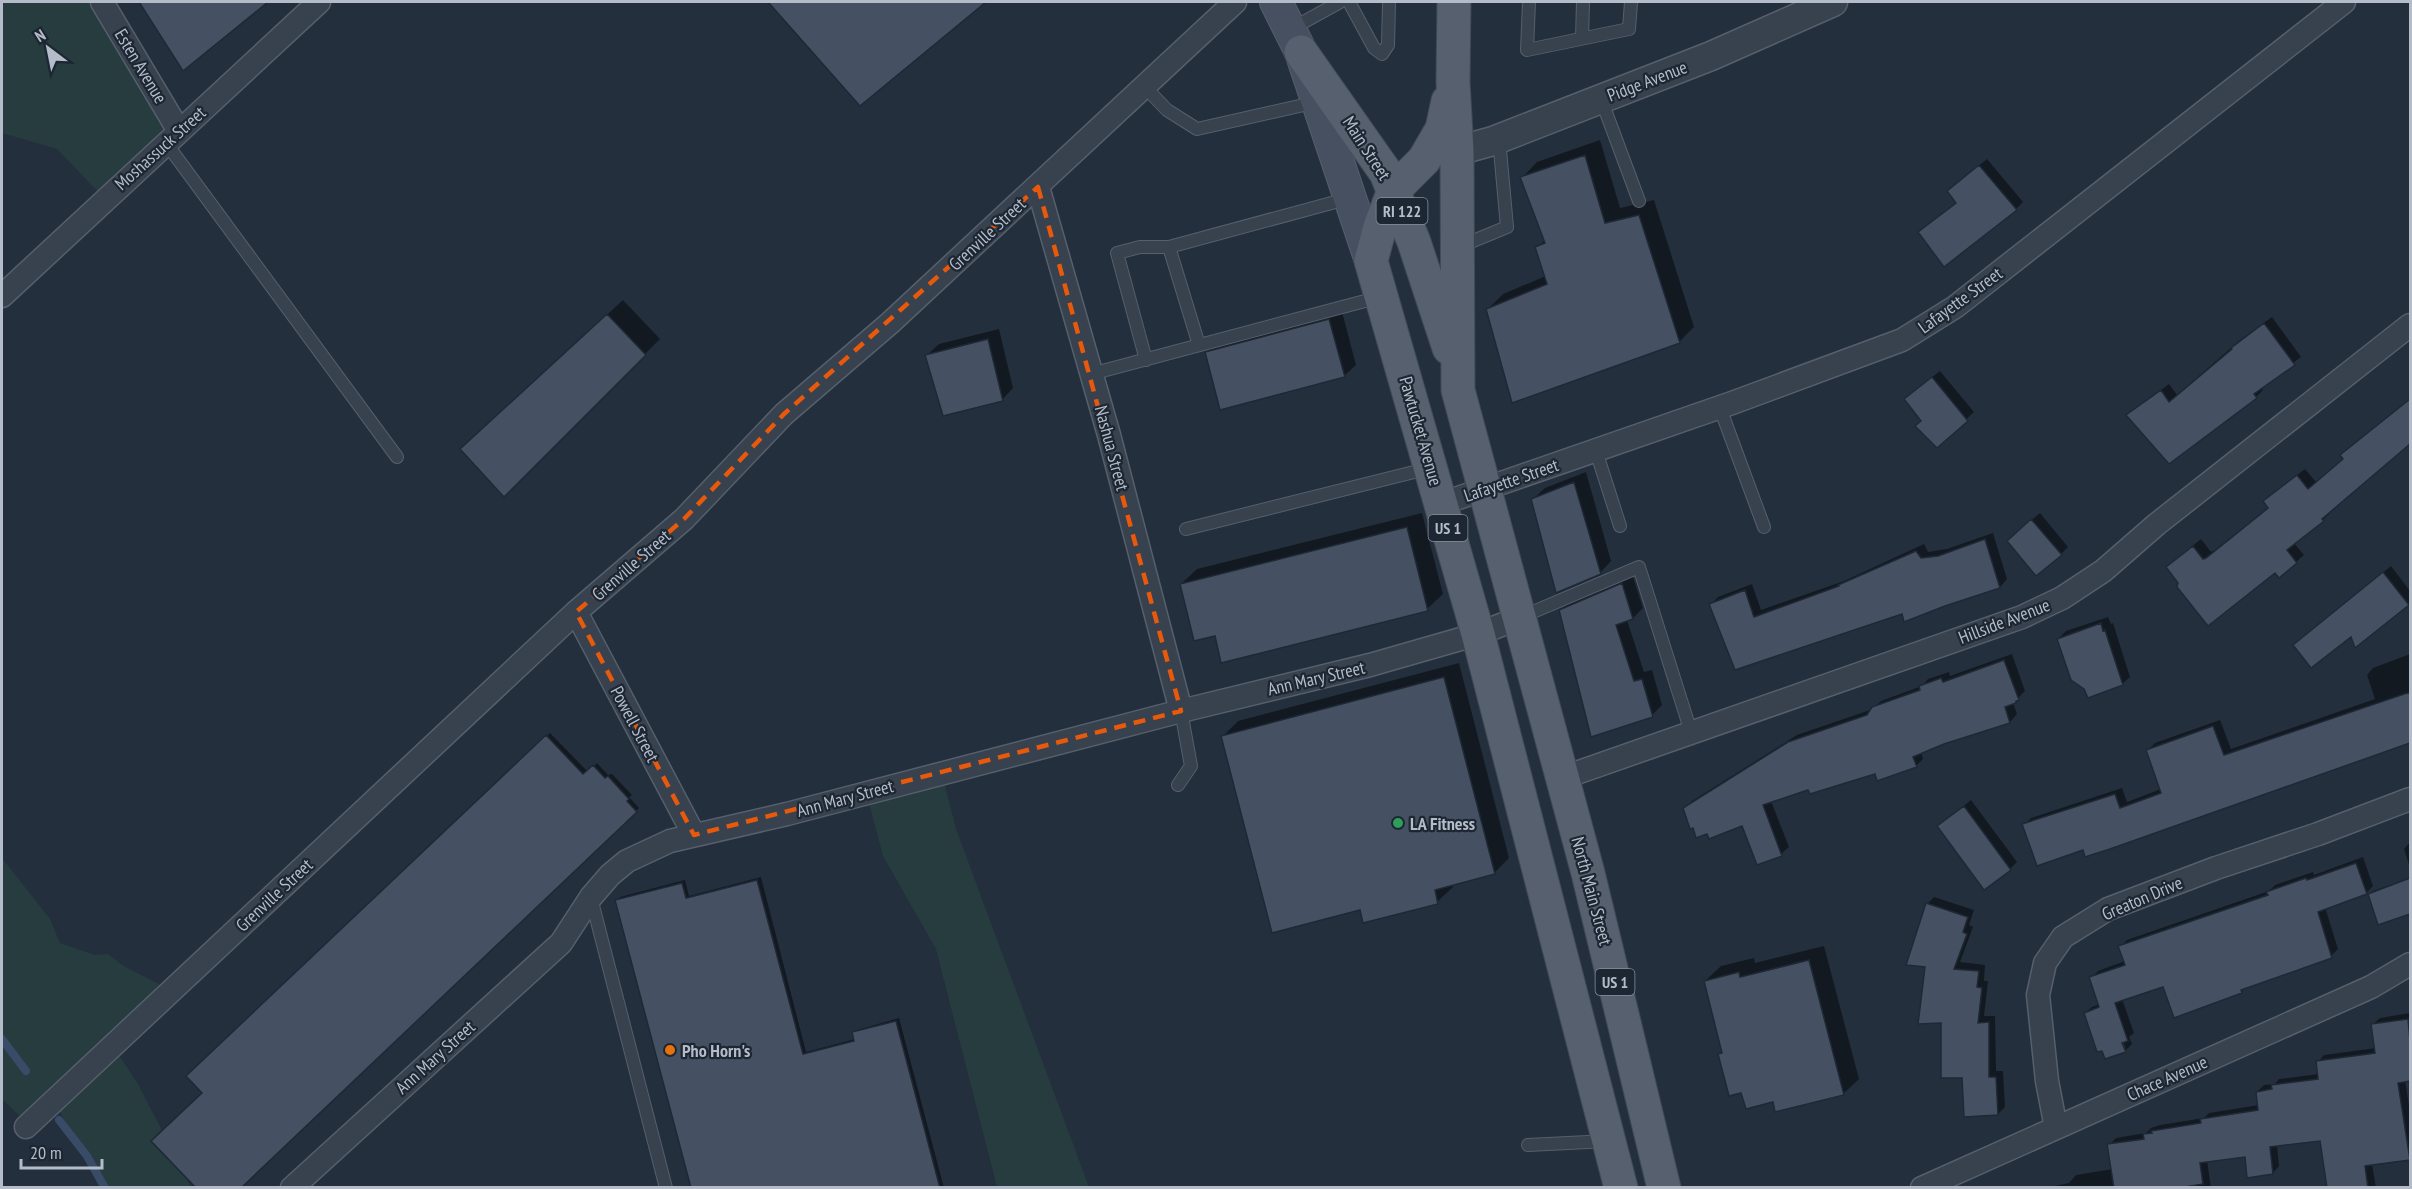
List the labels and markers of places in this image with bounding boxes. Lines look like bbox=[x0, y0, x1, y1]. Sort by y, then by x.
place label: LA Fitness bbox=[1410, 812, 1475, 835]
marker: LA Fitness bbox=[1391, 816, 1405, 830]
place label: Pho Horn's bbox=[682, 1039, 750, 1062]
marker: Pho Horn's bbox=[663, 1043, 677, 1057]

